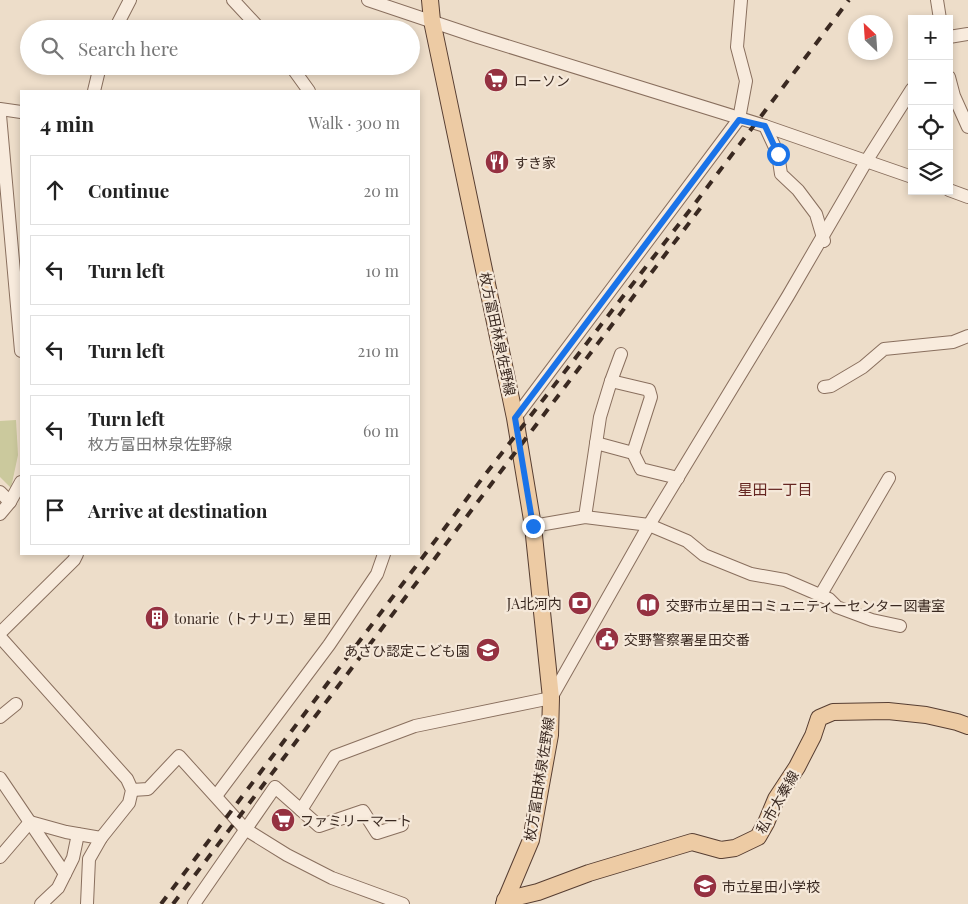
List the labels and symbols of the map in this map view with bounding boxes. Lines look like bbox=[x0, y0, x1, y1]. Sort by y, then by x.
north arrow bbox=[848, 15, 893, 60]
supermarket icon: ローソン bbox=[483, 67, 509, 93]
place label: ローソン bbox=[514, 71, 570, 90]
route start bbox=[767, 143, 790, 166]
restaurant icon: すき家 bbox=[484, 149, 510, 175]
place label: すき家 bbox=[514, 153, 556, 172]
street label: 枚方富田林泉佐野線 bbox=[476, 270, 520, 398]
district label: 星田一丁目 bbox=[737, 479, 813, 499]
route end bbox=[522, 515, 545, 538]
bank icon: JA北河内 bbox=[567, 590, 593, 616]
library icon: 交野市立星田コミュニティーセンター図書室 bbox=[635, 592, 661, 618]
place label: JA北河内 bbox=[506, 594, 562, 613]
place label: 交野市立星田コミュニティーセンター図書室 bbox=[666, 596, 945, 615]
building icon: tonarie（トナリエ）星田 bbox=[144, 605, 170, 631]
place label: tonarie（トナリエ）星田 bbox=[174, 609, 331, 628]
public building icon: 交野警察署星田交番 bbox=[594, 626, 620, 652]
place label: 交野警察署星田交番 bbox=[624, 630, 750, 649]
school or university icon: あさひ認定こども園 bbox=[475, 637, 501, 663]
place label: あさひ認定こども園 bbox=[344, 641, 470, 660]
street label: 枚方富田林泉佐野線 bbox=[520, 715, 558, 843]
street label: 私市太秦線 bbox=[751, 767, 803, 837]
supermarket icon: ファミリーマート bbox=[270, 807, 296, 833]
place label: ファミリーマート bbox=[300, 811, 412, 830]
school or university icon: 市立星田小学校 bbox=[692, 873, 718, 899]
place label: 市立星田小学校 bbox=[722, 877, 820, 896]

